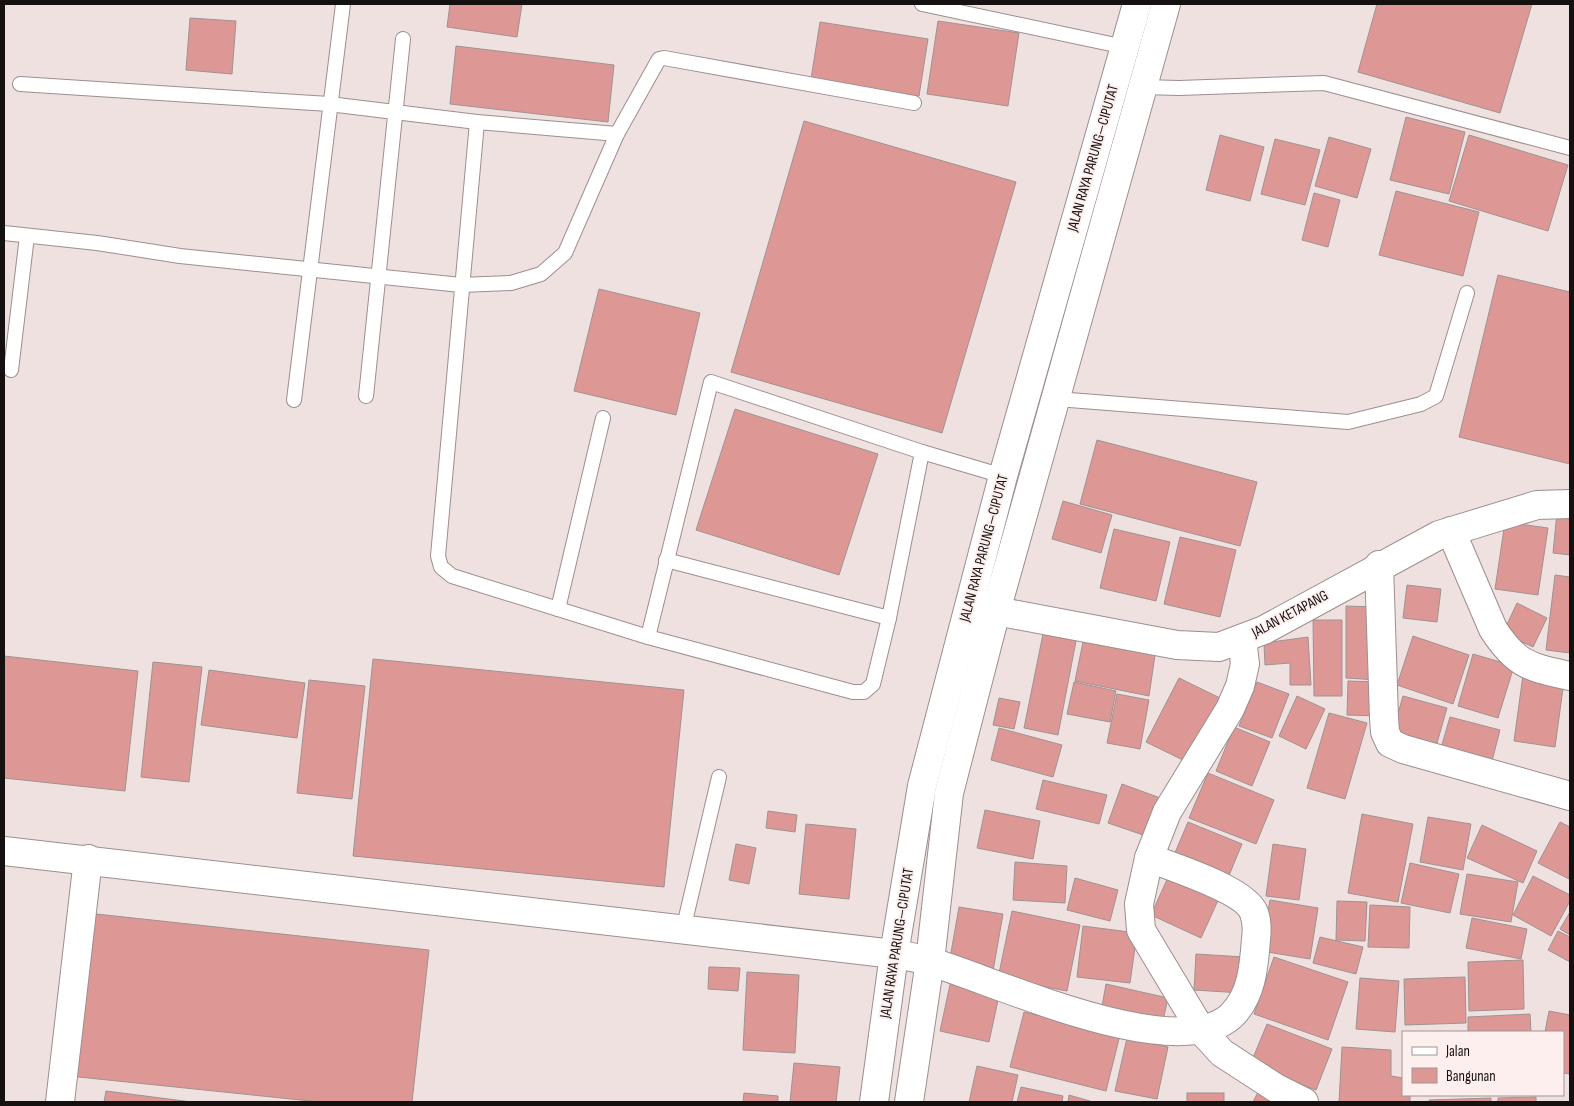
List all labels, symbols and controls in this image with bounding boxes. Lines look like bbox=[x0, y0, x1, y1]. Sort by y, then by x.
street label: JALAN RAYA PARUNG—CIPUTAT bbox=[1063, 82, 1123, 235]
street label: JALAN RAYA PARUNG—CIPUTAT bbox=[955, 472, 1013, 625]
street label: JALAN KETAPANG bbox=[1248, 586, 1332, 643]
street label: JALAN RAYA PARUNG—CIPUTAT bbox=[876, 867, 918, 1020]
legend bbox=[1402, 1031, 1564, 1096]
text: Jalan bbox=[1445, 1042, 1470, 1061]
text: Bangunan bbox=[1446, 1067, 1496, 1086]

